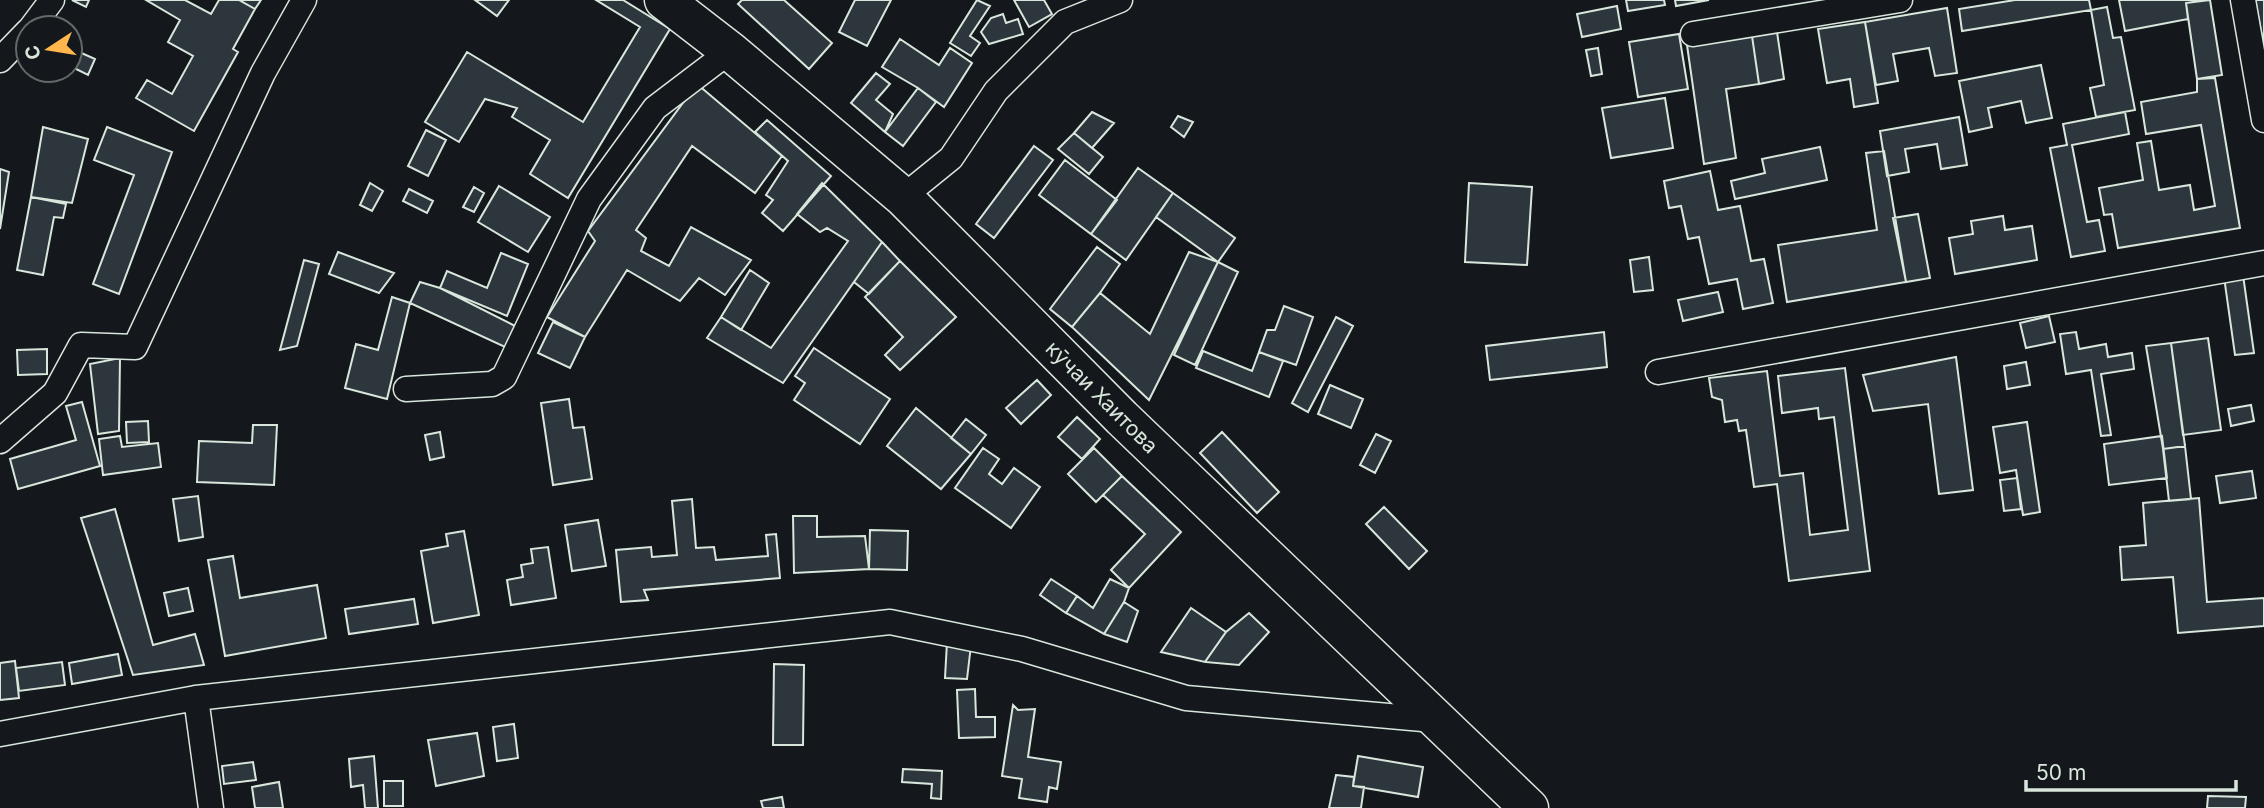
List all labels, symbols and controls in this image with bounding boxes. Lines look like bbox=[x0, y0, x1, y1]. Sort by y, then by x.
north arrow bbox=[14, 14, 84, 84]
text: С bbox=[20, 43, 46, 62]
street label: кӯчаи Хаитова bbox=[1041, 336, 1163, 458]
scale bar bbox=[2026, 748, 2236, 792]
text: 50 m bbox=[2036, 760, 2086, 785]

